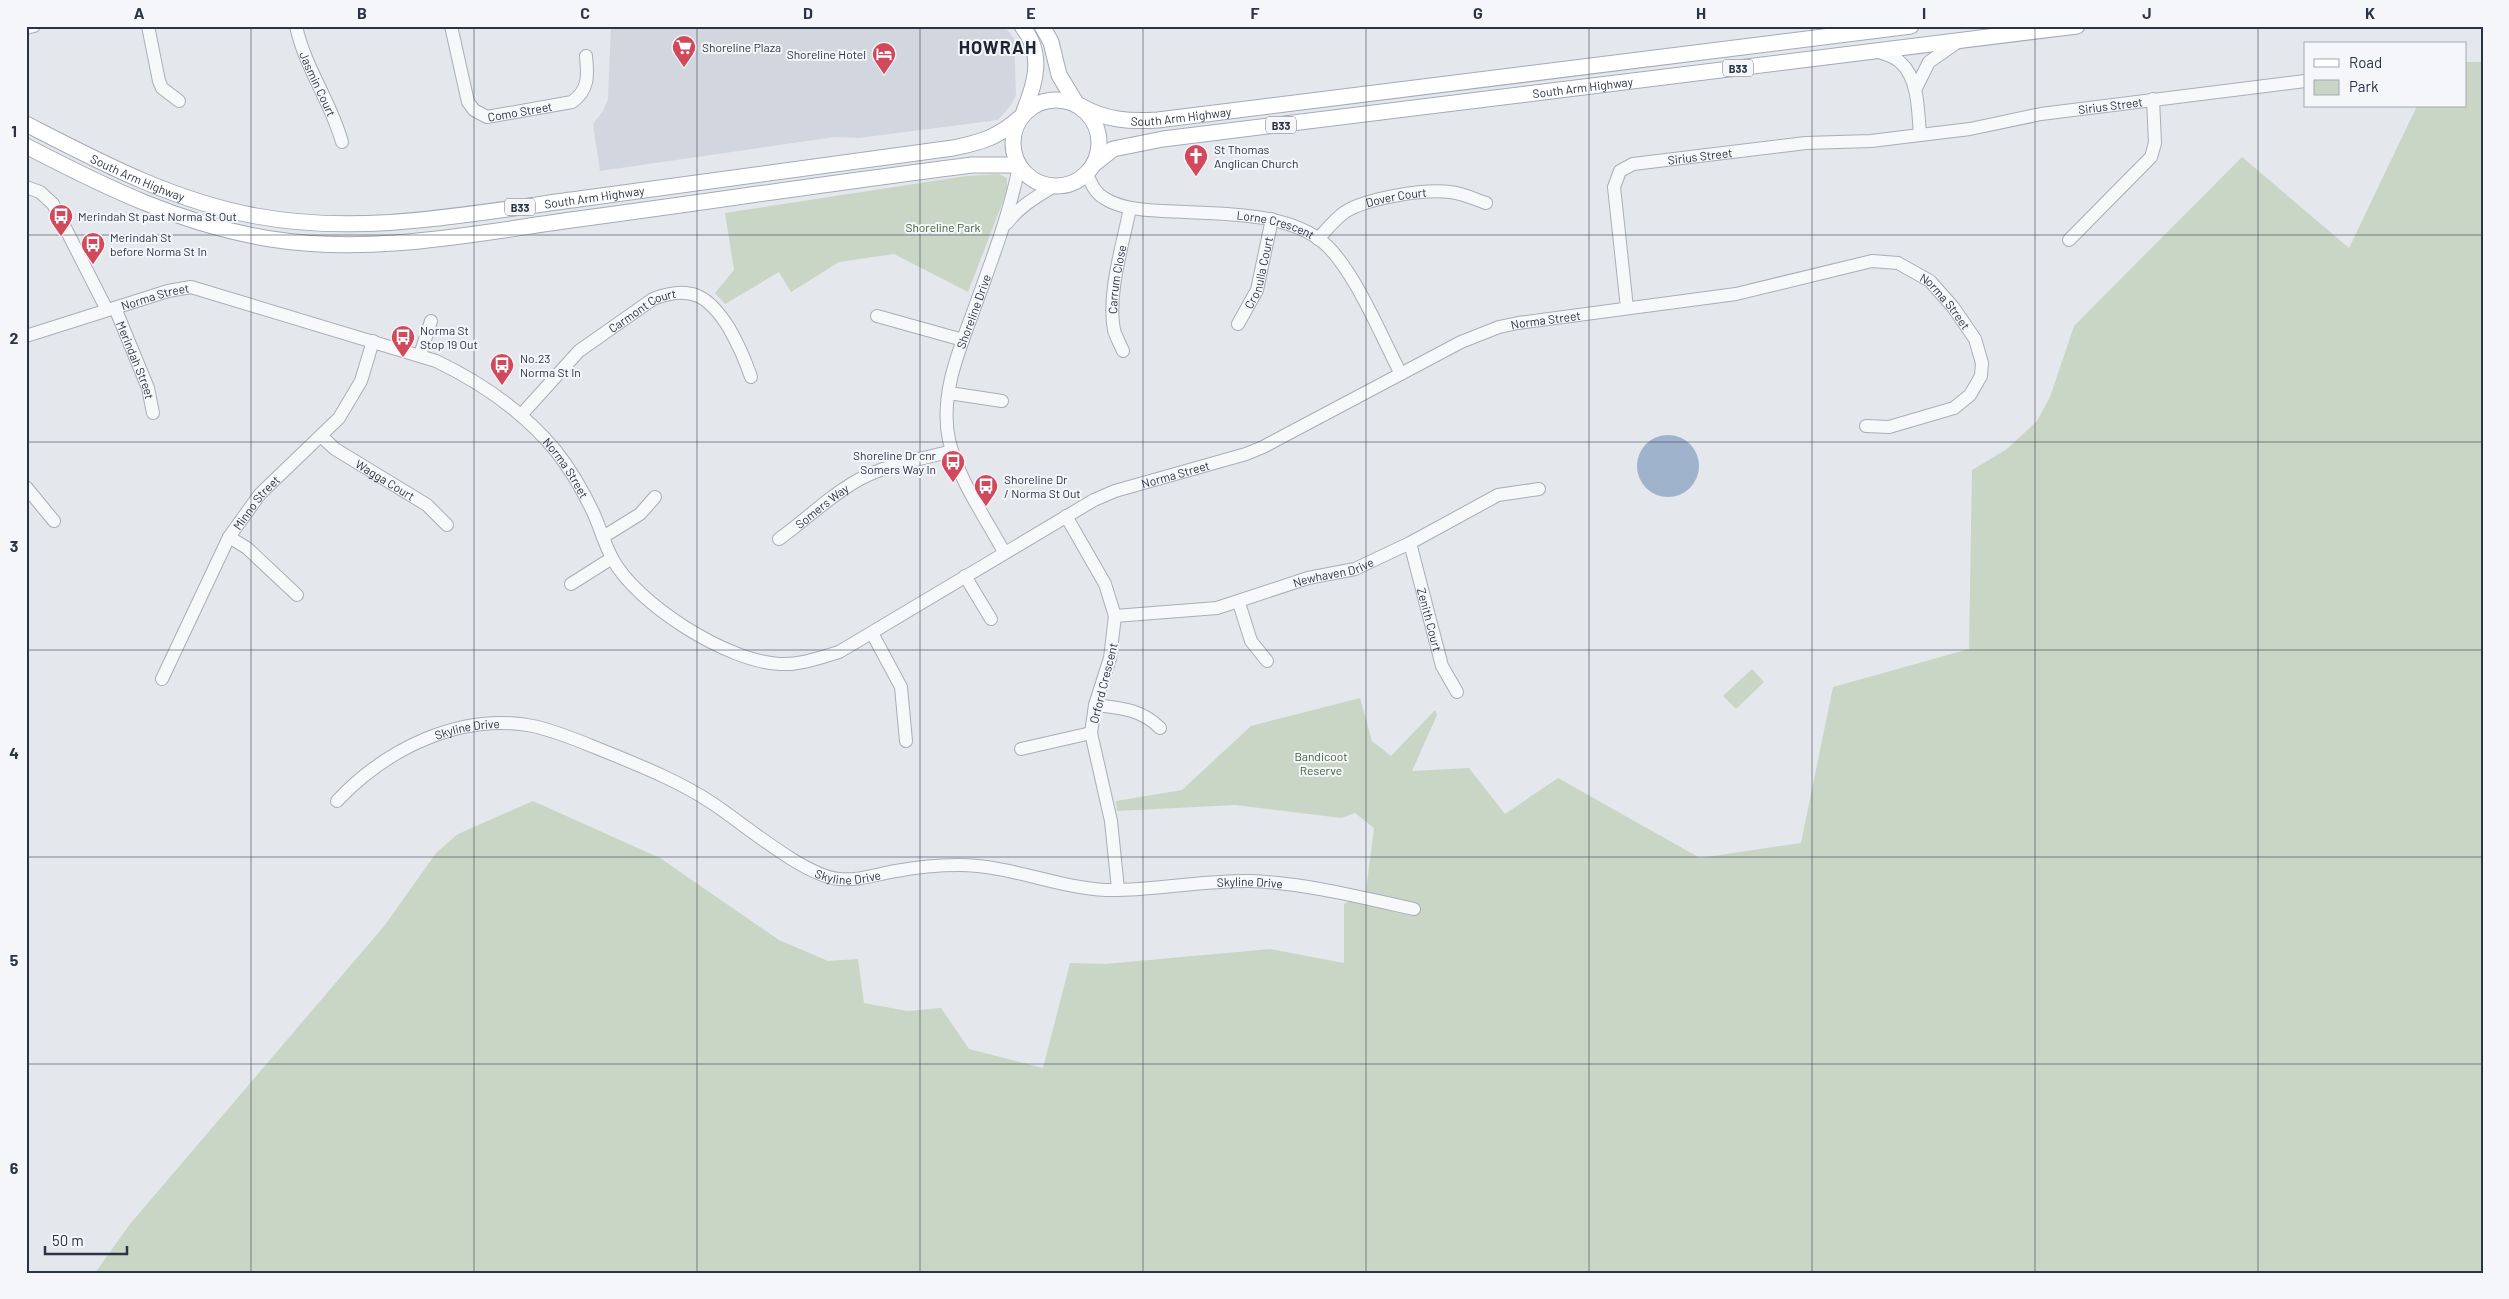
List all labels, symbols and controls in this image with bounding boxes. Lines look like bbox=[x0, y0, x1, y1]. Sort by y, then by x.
text: A bbox=[134, 3, 145, 22]
text: B bbox=[357, 3, 367, 22]
text: C bbox=[580, 3, 590, 22]
text: D bbox=[803, 3, 813, 22]
text: E bbox=[1026, 3, 1036, 22]
text: F bbox=[1251, 3, 1260, 22]
text: G bbox=[1473, 3, 1483, 22]
text: H bbox=[1696, 3, 1706, 22]
text: I bbox=[1922, 3, 1926, 22]
text: J bbox=[2142, 3, 2152, 22]
text: K bbox=[2365, 3, 2375, 22]
supermarket icon: Shoreline Plaza bbox=[671, 34, 697, 68]
district label: HOWRAH bbox=[959, 36, 1037, 58]
place label: Shoreline Plaza bbox=[702, 40, 781, 54]
hotel icon: Shoreline Hotel bbox=[871, 41, 897, 75]
legend bbox=[2304, 42, 2466, 108]
place label: Shoreline Hotel bbox=[787, 47, 866, 61]
street label: Jasmin Court bbox=[297, 49, 339, 118]
text: Road bbox=[2349, 53, 2382, 71]
road number: B33 bbox=[1723, 59, 1753, 76]
street label: South Arm Highway bbox=[1532, 74, 1634, 100]
text: Park bbox=[2349, 77, 2379, 95]
street label: Sirius Street bbox=[2077, 94, 2143, 116]
street label: Como Street bbox=[486, 99, 553, 124]
street label: South Arm Highway bbox=[1130, 104, 1233, 128]
road number: B33 bbox=[1266, 116, 1296, 134]
text: 1 bbox=[11, 121, 17, 140]
place label: St Thomas Anglican Church bbox=[1214, 142, 1298, 170]
church icon: St Thomas Anglican Church bbox=[1183, 143, 1209, 177]
street label: Sirius Street bbox=[1667, 145, 1733, 167]
street label: South Arm Highway bbox=[88, 151, 187, 204]
street label: South Arm Highway bbox=[543, 183, 646, 211]
street label: Dover Court bbox=[1364, 185, 1427, 210]
road number: B33 bbox=[505, 198, 535, 216]
bus stop icon: Merindah St past Norma St Out bbox=[48, 203, 74, 237]
street label: Lorne Crescent bbox=[1236, 208, 1317, 241]
place label: Merindah St past Norma St Out bbox=[78, 209, 237, 223]
park label: Shoreline Park bbox=[905, 220, 981, 234]
place label: Merindah St before Norma St In bbox=[110, 230, 207, 258]
bus stop icon: Merindah St before Norma St In bbox=[80, 231, 106, 265]
street label: Cronulla Court bbox=[1241, 236, 1275, 311]
street label: Carrum Close bbox=[1105, 243, 1129, 314]
street label: Norma Street bbox=[1918, 270, 1973, 332]
street label: Shoreline Drive bbox=[953, 272, 993, 350]
street label: Norma Street bbox=[119, 280, 190, 313]
street label: Carmont Court bbox=[606, 286, 677, 335]
street label: Norma Street bbox=[1509, 308, 1581, 331]
street label: Merindah Street bbox=[114, 319, 157, 400]
place label: Norma St Stop 19 Out bbox=[420, 323, 478, 351]
bus stop icon: Norma St Stop 19 Out bbox=[390, 324, 416, 358]
text: 2 bbox=[10, 328, 19, 347]
place label: No.23 Norma St In bbox=[520, 351, 581, 379]
bus stop icon: No.23 Norma St In bbox=[489, 352, 515, 386]
street label: Norma Street bbox=[541, 435, 592, 500]
place label: Shoreline Dr cnr Somers Way In bbox=[853, 448, 937, 476]
bus stop icon: Shoreline Dr cnr Somers Way In bbox=[940, 449, 966, 483]
street label: Wagga Court bbox=[353, 456, 417, 503]
street label: Norma Street bbox=[1140, 458, 1211, 490]
street label: Minno Street bbox=[230, 472, 282, 532]
place label: Shoreline Dr / Norma St Out bbox=[1004, 472, 1081, 500]
bus stop icon: Shoreline Dr / Norma St Out bbox=[973, 473, 999, 507]
street label: Somers Way bbox=[792, 481, 851, 531]
text: 3 bbox=[10, 536, 18, 555]
street label: Newhaven Drive bbox=[1291, 554, 1376, 590]
street label: Zenith Court bbox=[1415, 586, 1445, 653]
street label: Orford Crescent bbox=[1086, 641, 1120, 725]
street label: Skyline Drive bbox=[433, 716, 500, 742]
text: 4 bbox=[9, 743, 19, 762]
park label: Bandicoot Reserve bbox=[1294, 749, 1348, 777]
street label: Skyline Drive bbox=[813, 866, 882, 886]
street label: Skyline Drive bbox=[1216, 874, 1284, 890]
text: 5 bbox=[10, 950, 19, 969]
text: 6 bbox=[10, 1158, 19, 1177]
scale bar bbox=[45, 1224, 128, 1256]
text: 50 m bbox=[52, 1231, 84, 1249]

